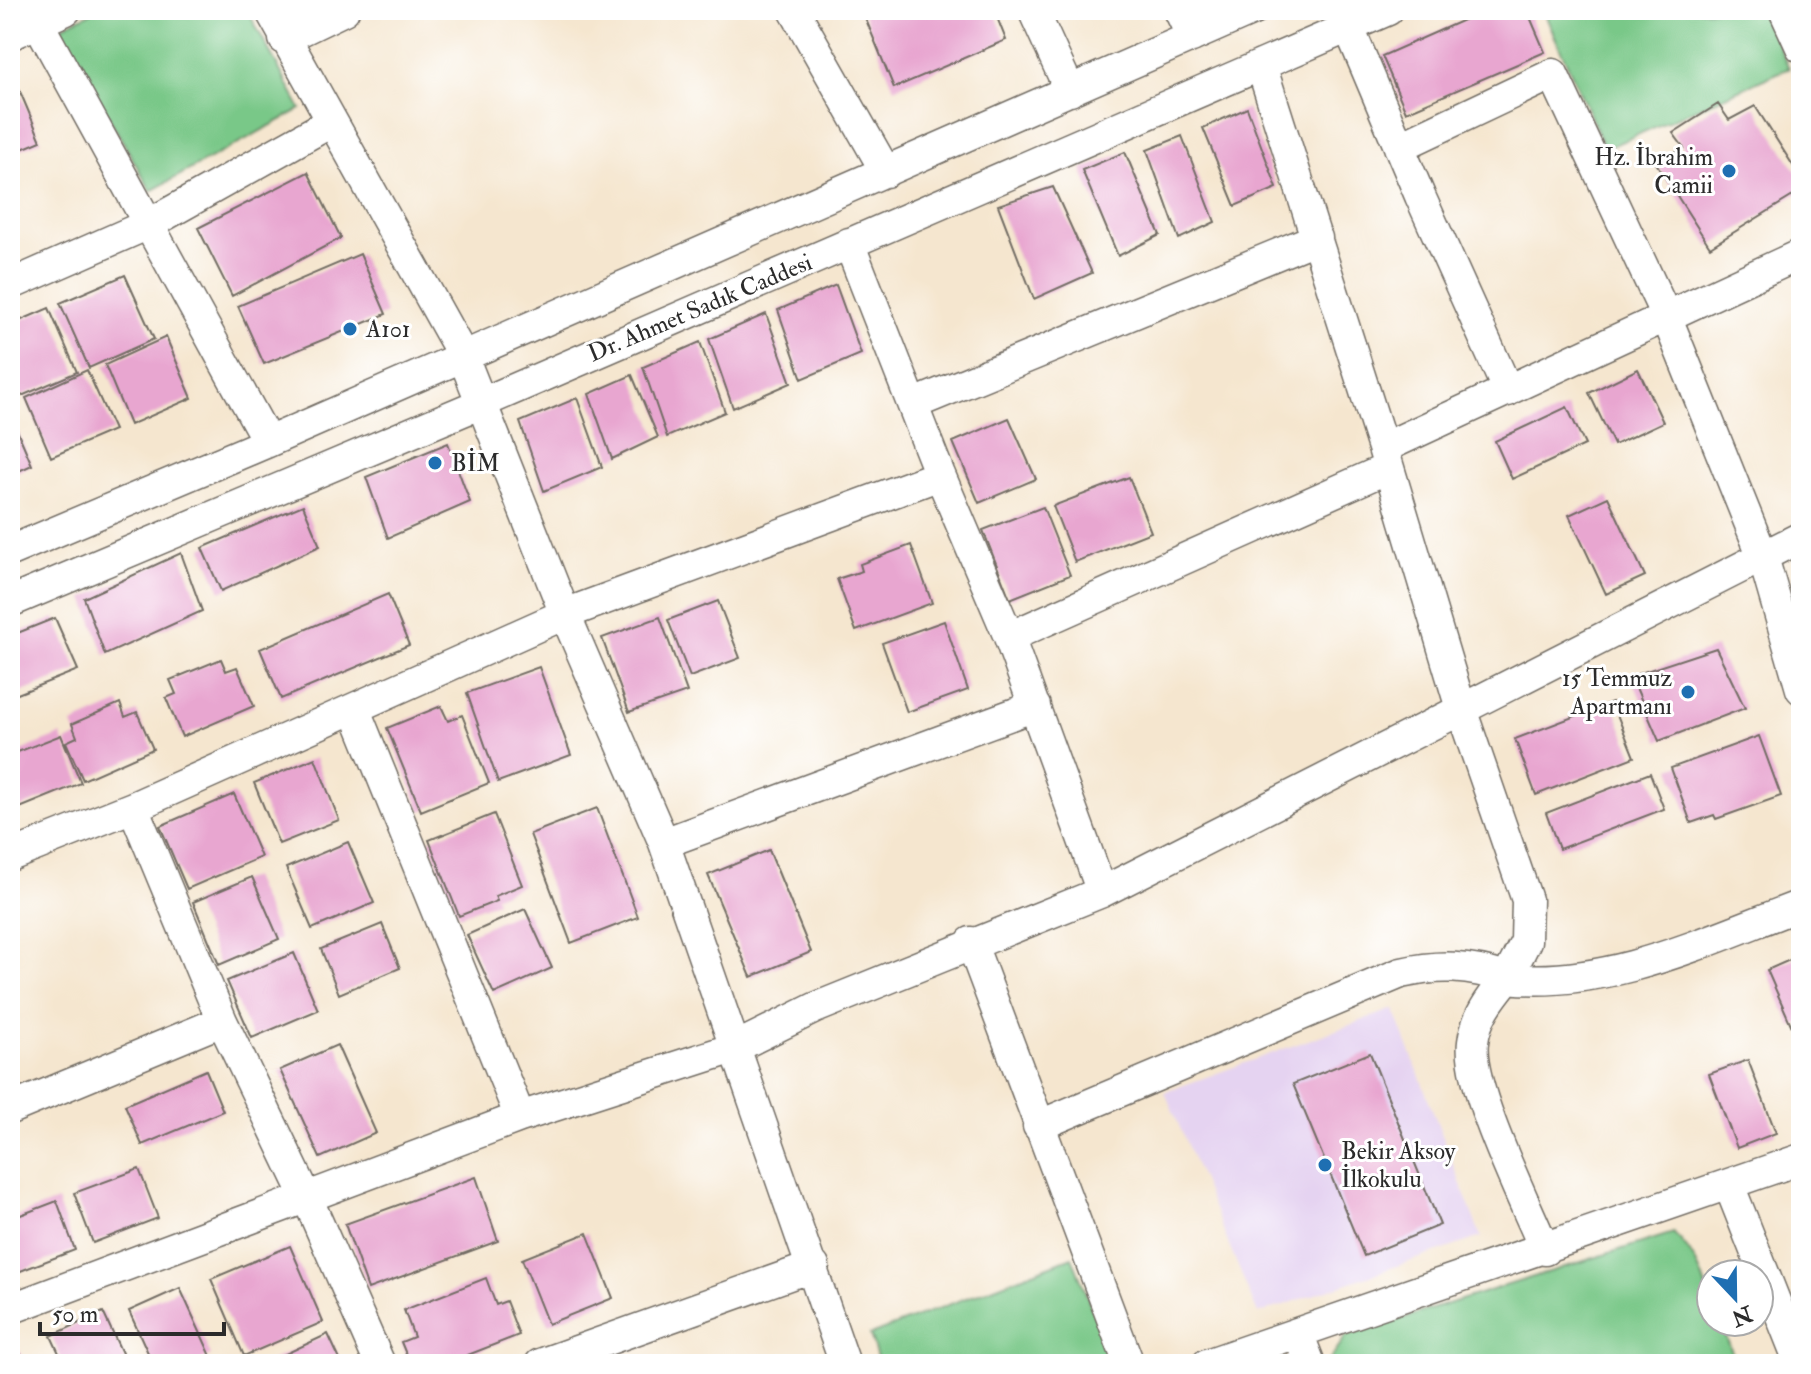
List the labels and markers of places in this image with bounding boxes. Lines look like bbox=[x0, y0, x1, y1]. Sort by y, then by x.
place label: Hz. İbrahim Camii bbox=[1594, 141, 1713, 201]
marker: Hz. İbrahim Camii bbox=[1720, 162, 1738, 180]
place label: A101 bbox=[365, 314, 410, 345]
marker: A101 bbox=[341, 320, 359, 338]
place label: BİM bbox=[451, 447, 500, 479]
marker: BİM bbox=[426, 454, 444, 472]
place label: 15 Temmuz Apartmanı bbox=[1562, 663, 1672, 722]
marker: 15 Temmuz Apartmanı bbox=[1679, 683, 1697, 701]
place label: Bekir Aksoy İlkokulu bbox=[1341, 1136, 1456, 1195]
marker: Bekir Aksoy İlkokulu bbox=[1316, 1156, 1334, 1174]

